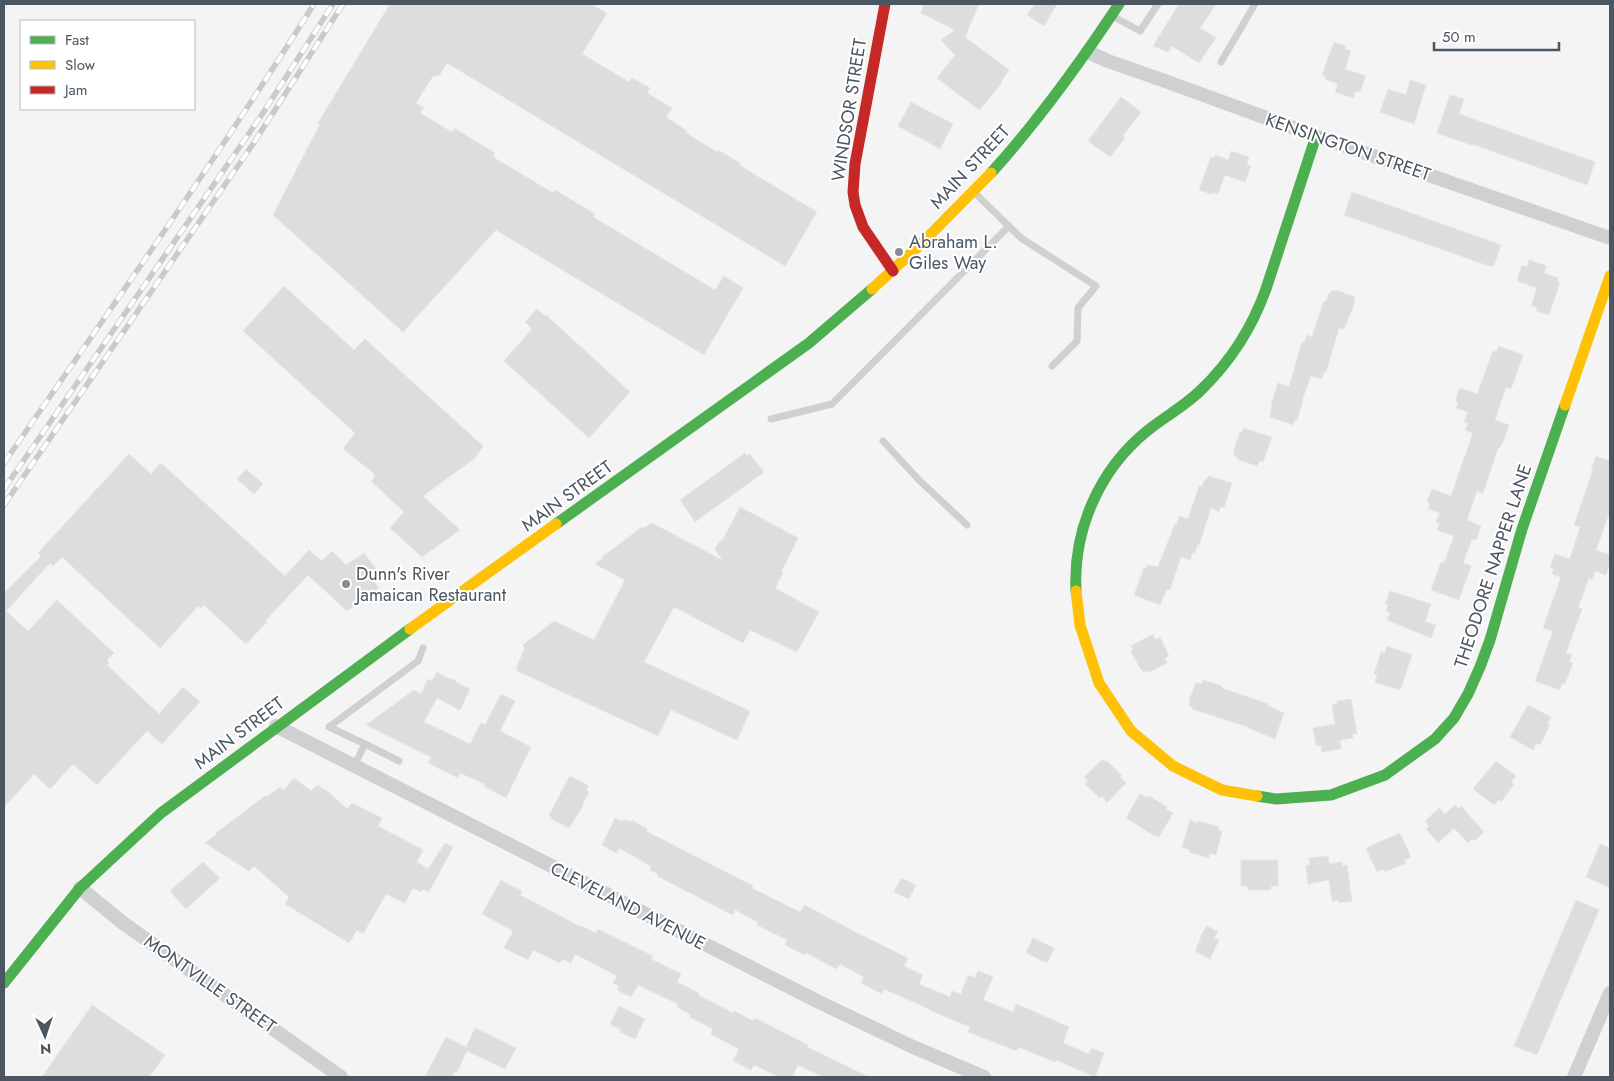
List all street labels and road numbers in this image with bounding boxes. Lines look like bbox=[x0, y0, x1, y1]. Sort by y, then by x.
street label: WINDSOR STREET bbox=[825, 36, 873, 183]
street label: KENSINGTON STREET bbox=[1262, 107, 1435, 188]
street label: MAIN STREET bbox=[924, 119, 1016, 215]
street label: MAIN STREET bbox=[516, 454, 618, 538]
street label: THEODORE NAPPER LANE bbox=[1448, 461, 1538, 671]
street label: MAIN STREET bbox=[189, 690, 290, 775]
street label: CLEVELAND AVENUE bbox=[546, 856, 710, 956]
street label: MONTVILLE STREET bbox=[139, 929, 282, 1040]

